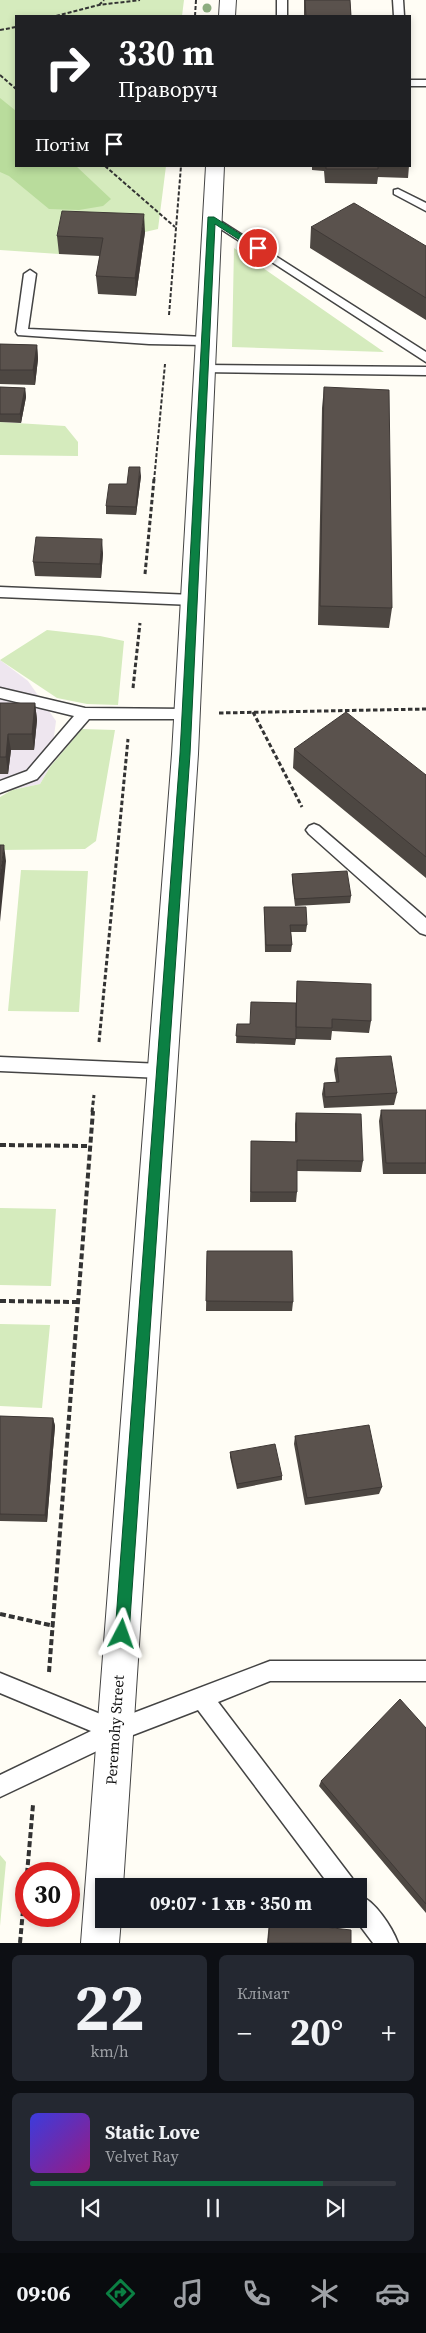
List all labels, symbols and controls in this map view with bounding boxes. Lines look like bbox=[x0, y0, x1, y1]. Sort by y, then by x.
text: 330 m bbox=[118, 29, 214, 77]
icon: right bbox=[35, 35, 100, 100]
text: Праворуч bbox=[118, 74, 218, 104]
icon: arrive bbox=[100, 130, 128, 158]
text: Потім bbox=[35, 131, 90, 157]
pin bbox=[237, 227, 279, 269]
icon: arrive bbox=[244, 234, 272, 262]
position arrow bbox=[95, 1607, 147, 1659]
street label: Peremohy Street bbox=[100, 1674, 129, 1786]
speed limit sign: 30 bbox=[15, 1862, 80, 1927]
text: 09:07 · 1 хв · 350 m bbox=[150, 1890, 312, 1916]
text: 22 bbox=[74, 1963, 145, 2052]
text: Клімат bbox=[237, 1982, 290, 2004]
text: 20° bbox=[290, 2006, 343, 2058]
text: − bbox=[237, 2014, 252, 2052]
text: + bbox=[381, 2014, 396, 2052]
text: km/h bbox=[90, 2040, 129, 2062]
text: Static Love bbox=[105, 2119, 200, 2145]
text: Velvet Ray bbox=[105, 2145, 179, 2167]
icon: previous bbox=[77, 2194, 105, 2222]
icon: pause bbox=[199, 2194, 227, 2222]
icon: next bbox=[321, 2194, 349, 2222]
icon: directions bbox=[103, 2276, 138, 2311]
icon: music bbox=[171, 2276, 206, 2311]
icon: phone bbox=[239, 2276, 274, 2311]
icon: climate bbox=[307, 2276, 342, 2311]
icon: car bbox=[375, 2276, 410, 2311]
text: 09:06 bbox=[16, 2278, 71, 2308]

